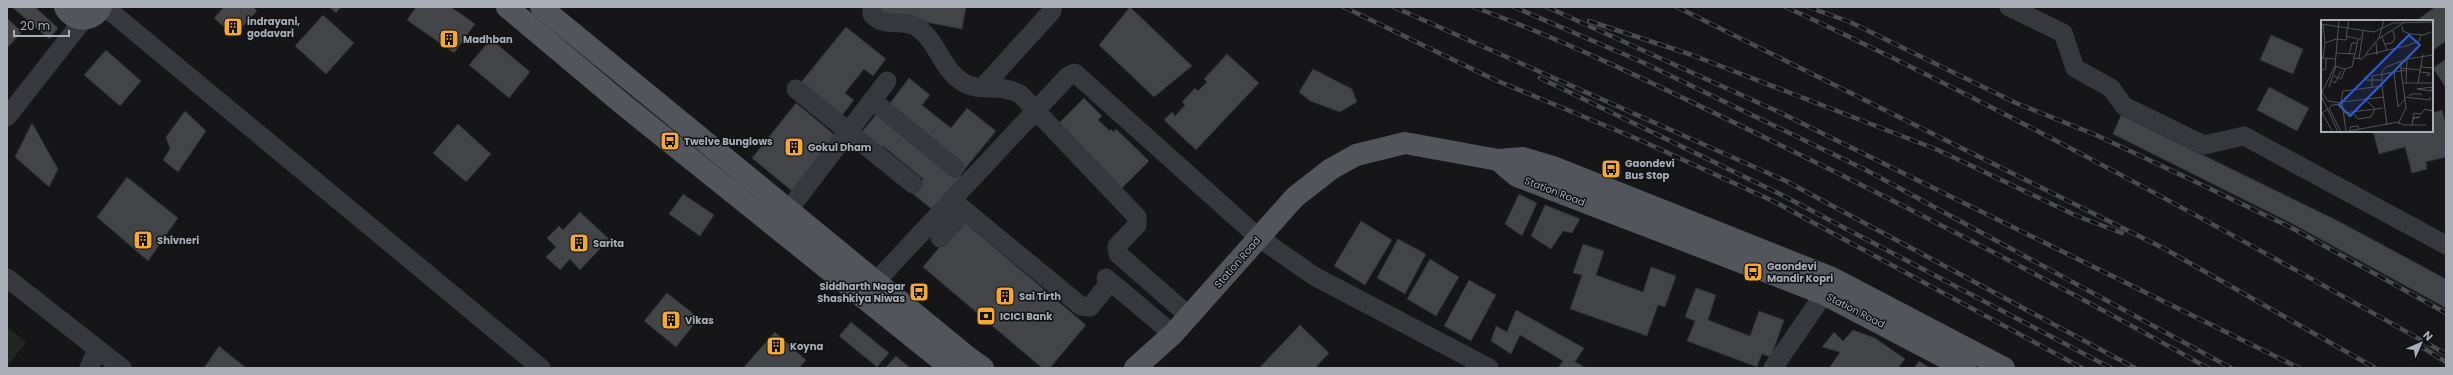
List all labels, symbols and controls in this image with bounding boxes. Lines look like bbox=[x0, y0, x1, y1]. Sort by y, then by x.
scale bar bbox=[14, 12, 69, 38]
place label: indrayani, godavari bbox=[247, 14, 300, 41]
building icon: indrayani, godavari bbox=[222, 16, 244, 38]
text: 20 m bbox=[20, 17, 50, 34]
inset map bbox=[2321, 20, 2433, 132]
building icon: Madhban bbox=[438, 28, 460, 50]
place label: Madhban bbox=[463, 32, 513, 47]
bus stop icon: Twelve Bunglows bbox=[659, 130, 681, 152]
place label: Twelve Bunglows bbox=[684, 134, 773, 149]
building icon: Gokul Dham bbox=[783, 136, 805, 158]
place label: Gokul Dham bbox=[808, 140, 872, 155]
place label: Gaondevi Bus Stop bbox=[1625, 156, 1675, 183]
bus stop icon: Gaondevi Bus Stop bbox=[1600, 158, 1622, 180]
street label: Station Road bbox=[1522, 173, 1587, 210]
building icon: Shivneri bbox=[132, 229, 154, 251]
building icon: Sarita bbox=[568, 232, 590, 254]
place label: Shivneri bbox=[157, 233, 199, 248]
street label: Station Road bbox=[1211, 233, 1264, 291]
place label: Sarita bbox=[593, 236, 624, 251]
place label: Gaondevi Mandir Kopri bbox=[1767, 259, 1833, 286]
bus stop icon: Gaondevi Mandir Kopri bbox=[1742, 261, 1764, 283]
place label: Siddharth Nagar Shashkiya Niwas bbox=[817, 279, 906, 306]
bus stop icon: Siddharth Nagar Shashkiya Niwas bbox=[908, 281, 930, 303]
building icon: Sai Tirth bbox=[994, 285, 1016, 307]
place label: Sai Tirth bbox=[1019, 289, 1061, 304]
street label: Station Road bbox=[1824, 289, 1888, 332]
bank icon: ICICI Bank bbox=[975, 305, 997, 327]
building icon: Vikas bbox=[660, 309, 682, 331]
place label: ICICI Bank bbox=[1000, 309, 1053, 324]
place label: Vikas bbox=[685, 313, 714, 328]
north arrow bbox=[2401, 323, 2441, 363]
text: N bbox=[2419, 327, 2437, 345]
building icon: Koyna bbox=[765, 335, 787, 357]
place label: Koyna bbox=[790, 339, 823, 354]

